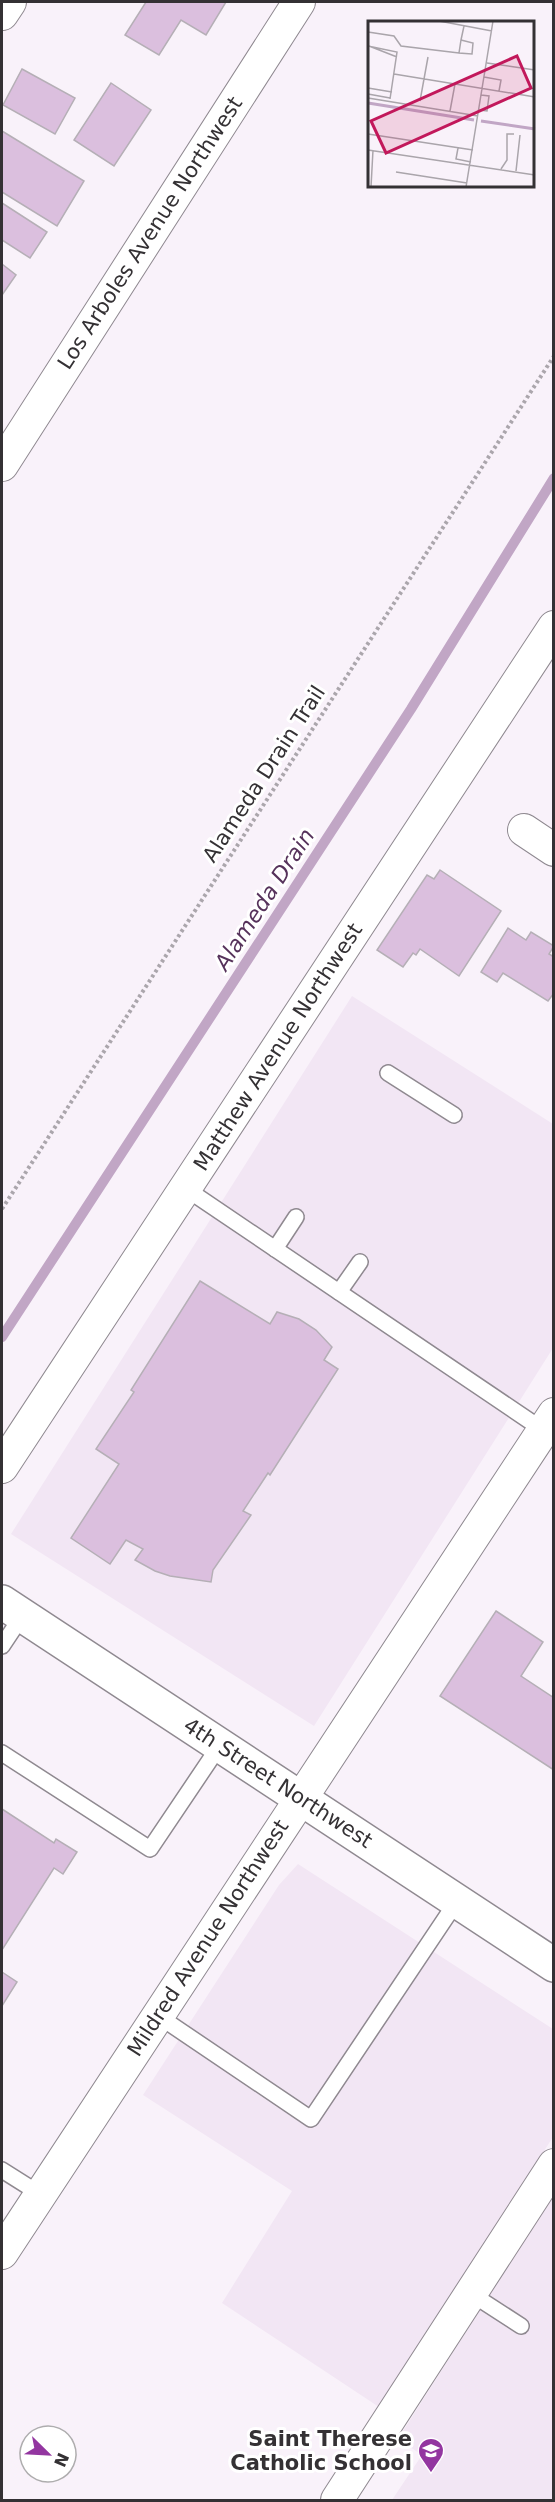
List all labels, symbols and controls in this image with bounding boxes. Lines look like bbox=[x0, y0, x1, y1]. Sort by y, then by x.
inset map bbox=[368, 21, 534, 188]
street label: Los Arboles Avenue Northwest bbox=[53, 92, 247, 374]
street label: Alameda Drain Trail bbox=[198, 681, 330, 867]
water label: Alameda Drain bbox=[208, 824, 319, 976]
street label: Matthew Avenue Northwest bbox=[189, 919, 367, 1175]
street label: 4th Street Northwest bbox=[179, 1713, 377, 1853]
street label: Mildred Avenue Northwest bbox=[123, 1815, 293, 2061]
north arrow bbox=[18, 2424, 78, 2484]
place label: Saint Therese Catholic School bbox=[230, 2427, 412, 2475]
school or university icon: Saint Therese Catholic School bbox=[416, 2436, 446, 2474]
text: N bbox=[50, 2450, 73, 2470]

